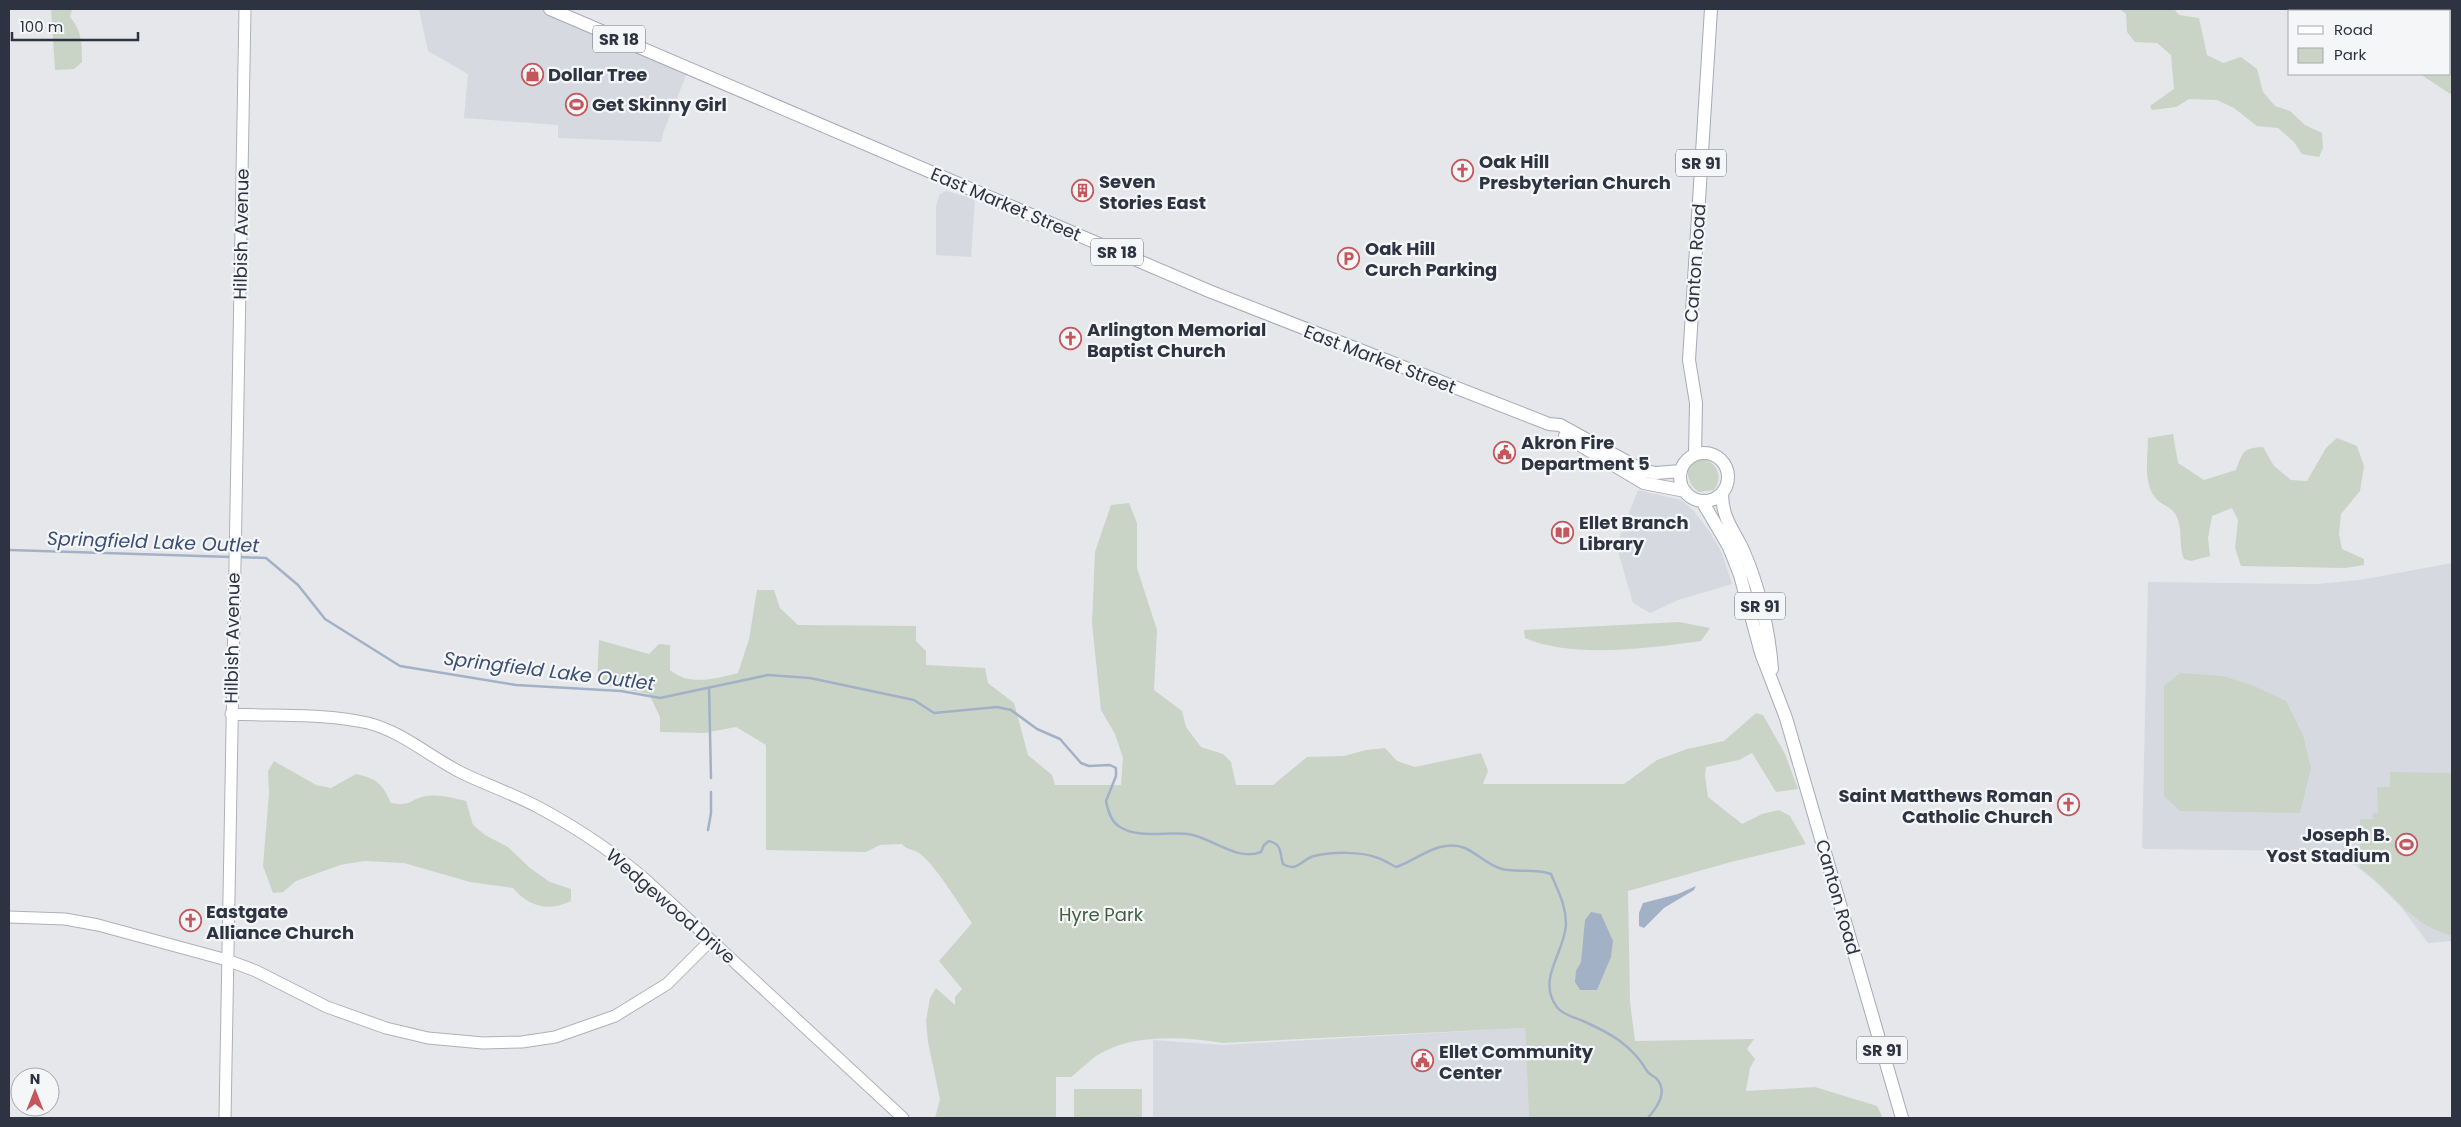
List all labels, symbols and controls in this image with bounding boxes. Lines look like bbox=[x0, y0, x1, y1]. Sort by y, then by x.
scale bar bbox=[12, 10, 139, 42]
legend bbox=[2288, 10, 2451, 75]
text: 100 m bbox=[20, 16, 63, 37]
text: Road bbox=[2334, 19, 2373, 40]
road number: SR 18 bbox=[593, 26, 645, 52]
text: Park bbox=[2334, 44, 2366, 65]
shop icon: Dollar Tree bbox=[520, 62, 544, 86]
place label: Dollar Tree bbox=[548, 62, 647, 87]
sports icon: Get Skinny Girl bbox=[564, 92, 588, 116]
place label: Get Skinny Girl bbox=[592, 92, 727, 117]
place label: Oak Hill Presbyterian Church bbox=[1479, 149, 1671, 195]
road number: SR 91 bbox=[1676, 150, 1726, 177]
church icon: Oak Hill Presbyterian Church bbox=[1451, 159, 1475, 183]
street label: East Market Street bbox=[927, 161, 1085, 247]
street label: Hilbish Avenue bbox=[227, 168, 255, 300]
place label: Seven Stories East bbox=[1099, 169, 1206, 215]
building icon: Seven Stories East bbox=[1071, 179, 1095, 203]
street label: Canton Road bbox=[1678, 203, 1712, 323]
place label: Oak Hill Curch Parking bbox=[1365, 236, 1497, 282]
road number: SR 18 bbox=[1091, 238, 1143, 266]
parking icon: Oak Hill Curch Parking bbox=[1337, 246, 1361, 270]
place label: Arlington Memorial Baptist Church bbox=[1087, 317, 1266, 363]
street label: East Market Street bbox=[1300, 318, 1460, 400]
church icon: Arlington Memorial Baptist Church bbox=[1059, 327, 1083, 351]
place label: Akron Fire Department 5 bbox=[1521, 430, 1650, 476]
public building icon: Akron Fire Department 5 bbox=[1493, 440, 1517, 464]
place label: Ellet Branch Library bbox=[1579, 510, 1689, 556]
library icon: Ellet Branch Library bbox=[1551, 520, 1575, 544]
water label: Springfield Lake Outlet bbox=[46, 525, 261, 559]
street label: Hilbish Avenue bbox=[218, 572, 246, 704]
road number: SR 91 bbox=[1735, 592, 1785, 620]
water label: Springfield Lake Outlet bbox=[442, 645, 657, 697]
place label: Saint Matthews Roman Catholic Church bbox=[1838, 783, 2053, 829]
church icon: Saint Matthews Roman Catholic Church bbox=[2057, 793, 2081, 817]
place label: Joseph B. Yost Stadium bbox=[2266, 822, 2390, 868]
sports icon: Joseph B. Yost Stadium bbox=[2394, 832, 2418, 856]
street label: Canton Road bbox=[1810, 836, 1866, 958]
street label: Wedgewood Drive bbox=[601, 843, 741, 969]
place label: Eastgate Alliance Church bbox=[206, 899, 354, 945]
park label: Hyre Park bbox=[1059, 902, 1144, 927]
church icon: Eastgate Alliance Church bbox=[178, 909, 202, 933]
road number: SR 91 bbox=[1857, 1036, 1907, 1064]
place label: Ellet Community Center bbox=[1439, 1039, 1594, 1085]
public building icon: Ellet Community Center bbox=[1411, 1049, 1435, 1073]
north arrow bbox=[10, 1067, 60, 1117]
text: N bbox=[30, 1069, 40, 1089]

